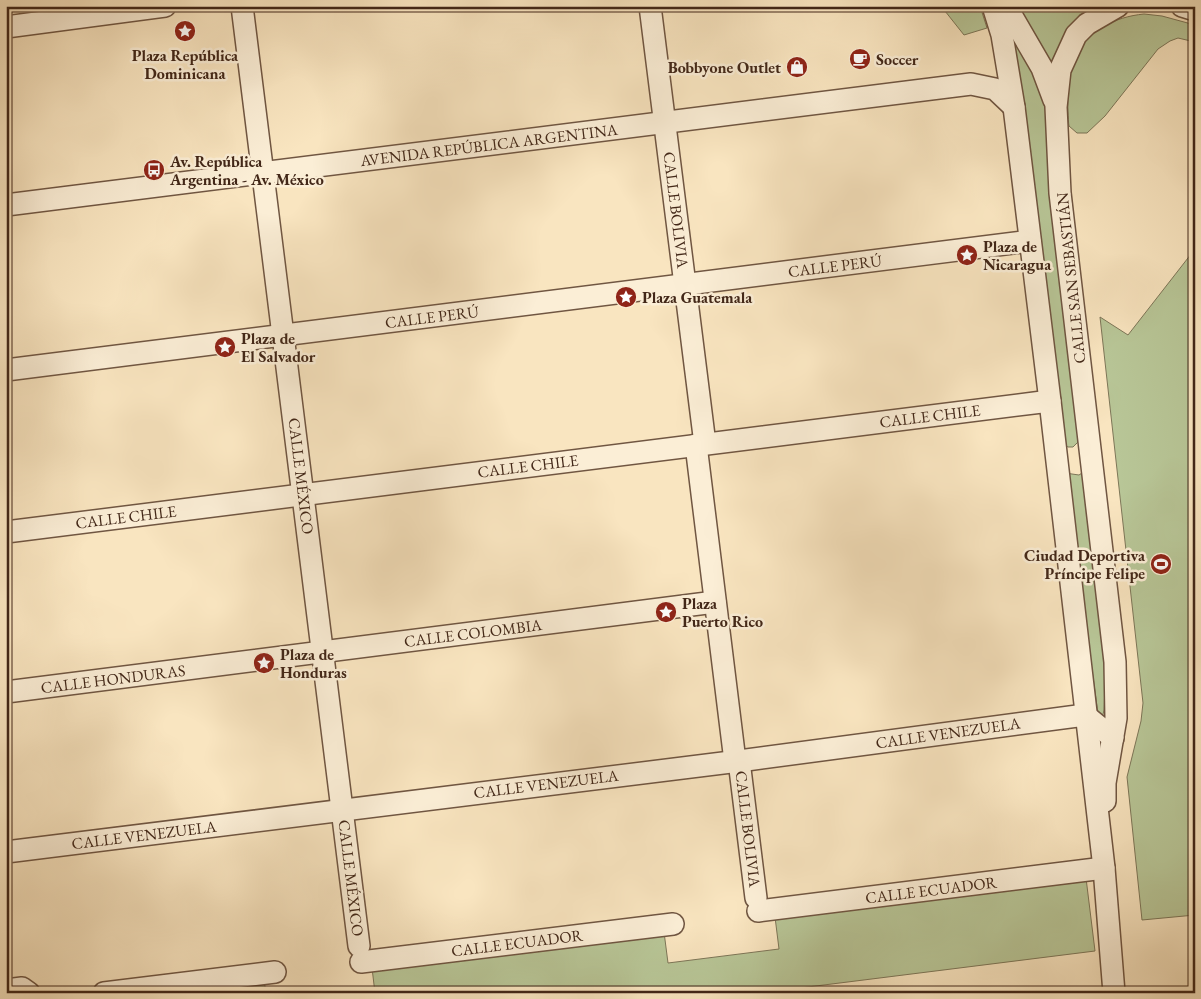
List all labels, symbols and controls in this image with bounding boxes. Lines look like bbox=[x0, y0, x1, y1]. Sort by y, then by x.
place icon: Plaza República Dominicana bbox=[173, 19, 197, 43]
place label: Plaza República Dominicana bbox=[132, 45, 239, 84]
cafe icon: Soccer bbox=[848, 47, 872, 71]
place label: Soccer bbox=[876, 49, 919, 70]
shop icon: Bobbyone Outlet bbox=[785, 55, 809, 79]
place label: Bobbyone Outlet bbox=[668, 57, 781, 78]
street label: AVENIDA REPÚBLICA ARGENTINA bbox=[358, 119, 620, 171]
place label: Av. República Argentina - Av. México bbox=[169, 151, 324, 190]
street label: CALLE BOLIVIA bbox=[658, 151, 694, 270]
bus stop icon: Av. República Argentina - Av. México bbox=[142, 158, 166, 182]
street label: CALLE SAN SEBASTIÁN bbox=[1052, 191, 1090, 365]
place label: Plaza de Nicaragua bbox=[983, 236, 1052, 275]
place icon: Plaza de Nicaragua bbox=[955, 243, 979, 267]
street label: CALLE PERÚ bbox=[787, 250, 883, 282]
place icon: Plaza Guatemala bbox=[614, 285, 638, 309]
place label: Plaza Guatemala bbox=[642, 287, 753, 308]
street label: CALLE PERÚ bbox=[384, 301, 480, 333]
place label: Plaza de El Salvador bbox=[241, 328, 316, 367]
place icon: Plaza de El Salvador bbox=[213, 335, 237, 359]
street label: CALLE CHILE bbox=[878, 399, 982, 433]
street label: CALLE MÉXICO bbox=[283, 417, 319, 535]
street label: CALLE CHILE bbox=[476, 449, 580, 483]
street label: CALLE CHILE bbox=[74, 500, 178, 534]
place label: Ciudad Deportiva Príncipe Felipe bbox=[1024, 545, 1146, 584]
sports icon: Ciudad Deportiva Príncipe Felipe bbox=[1149, 552, 1173, 576]
place label: Plaza Puerto Rico bbox=[682, 593, 763, 632]
place icon: Plaza Puerto Rico bbox=[654, 600, 678, 624]
street label: CALLE COLOMBIA bbox=[403, 614, 544, 652]
place label: Plaza de Honduras bbox=[280, 644, 347, 683]
place icon: Plaza de Honduras bbox=[252, 651, 276, 675]
street label: CALLE HONDURAS bbox=[39, 660, 187, 698]
street label: CALLE VENEZUELA bbox=[874, 712, 1023, 754]
street label: CALLE VENEZUELA bbox=[472, 765, 621, 803]
street label: CALLE BOLIVIA bbox=[730, 770, 766, 889]
street label: CALLE VENEZUELA bbox=[70, 816, 219, 854]
street label: CALLE MÉXICO bbox=[333, 819, 369, 937]
street label: CALLE ECUADOR bbox=[864, 871, 999, 908]
street label: CALLE ECUADOR bbox=[450, 924, 585, 961]

